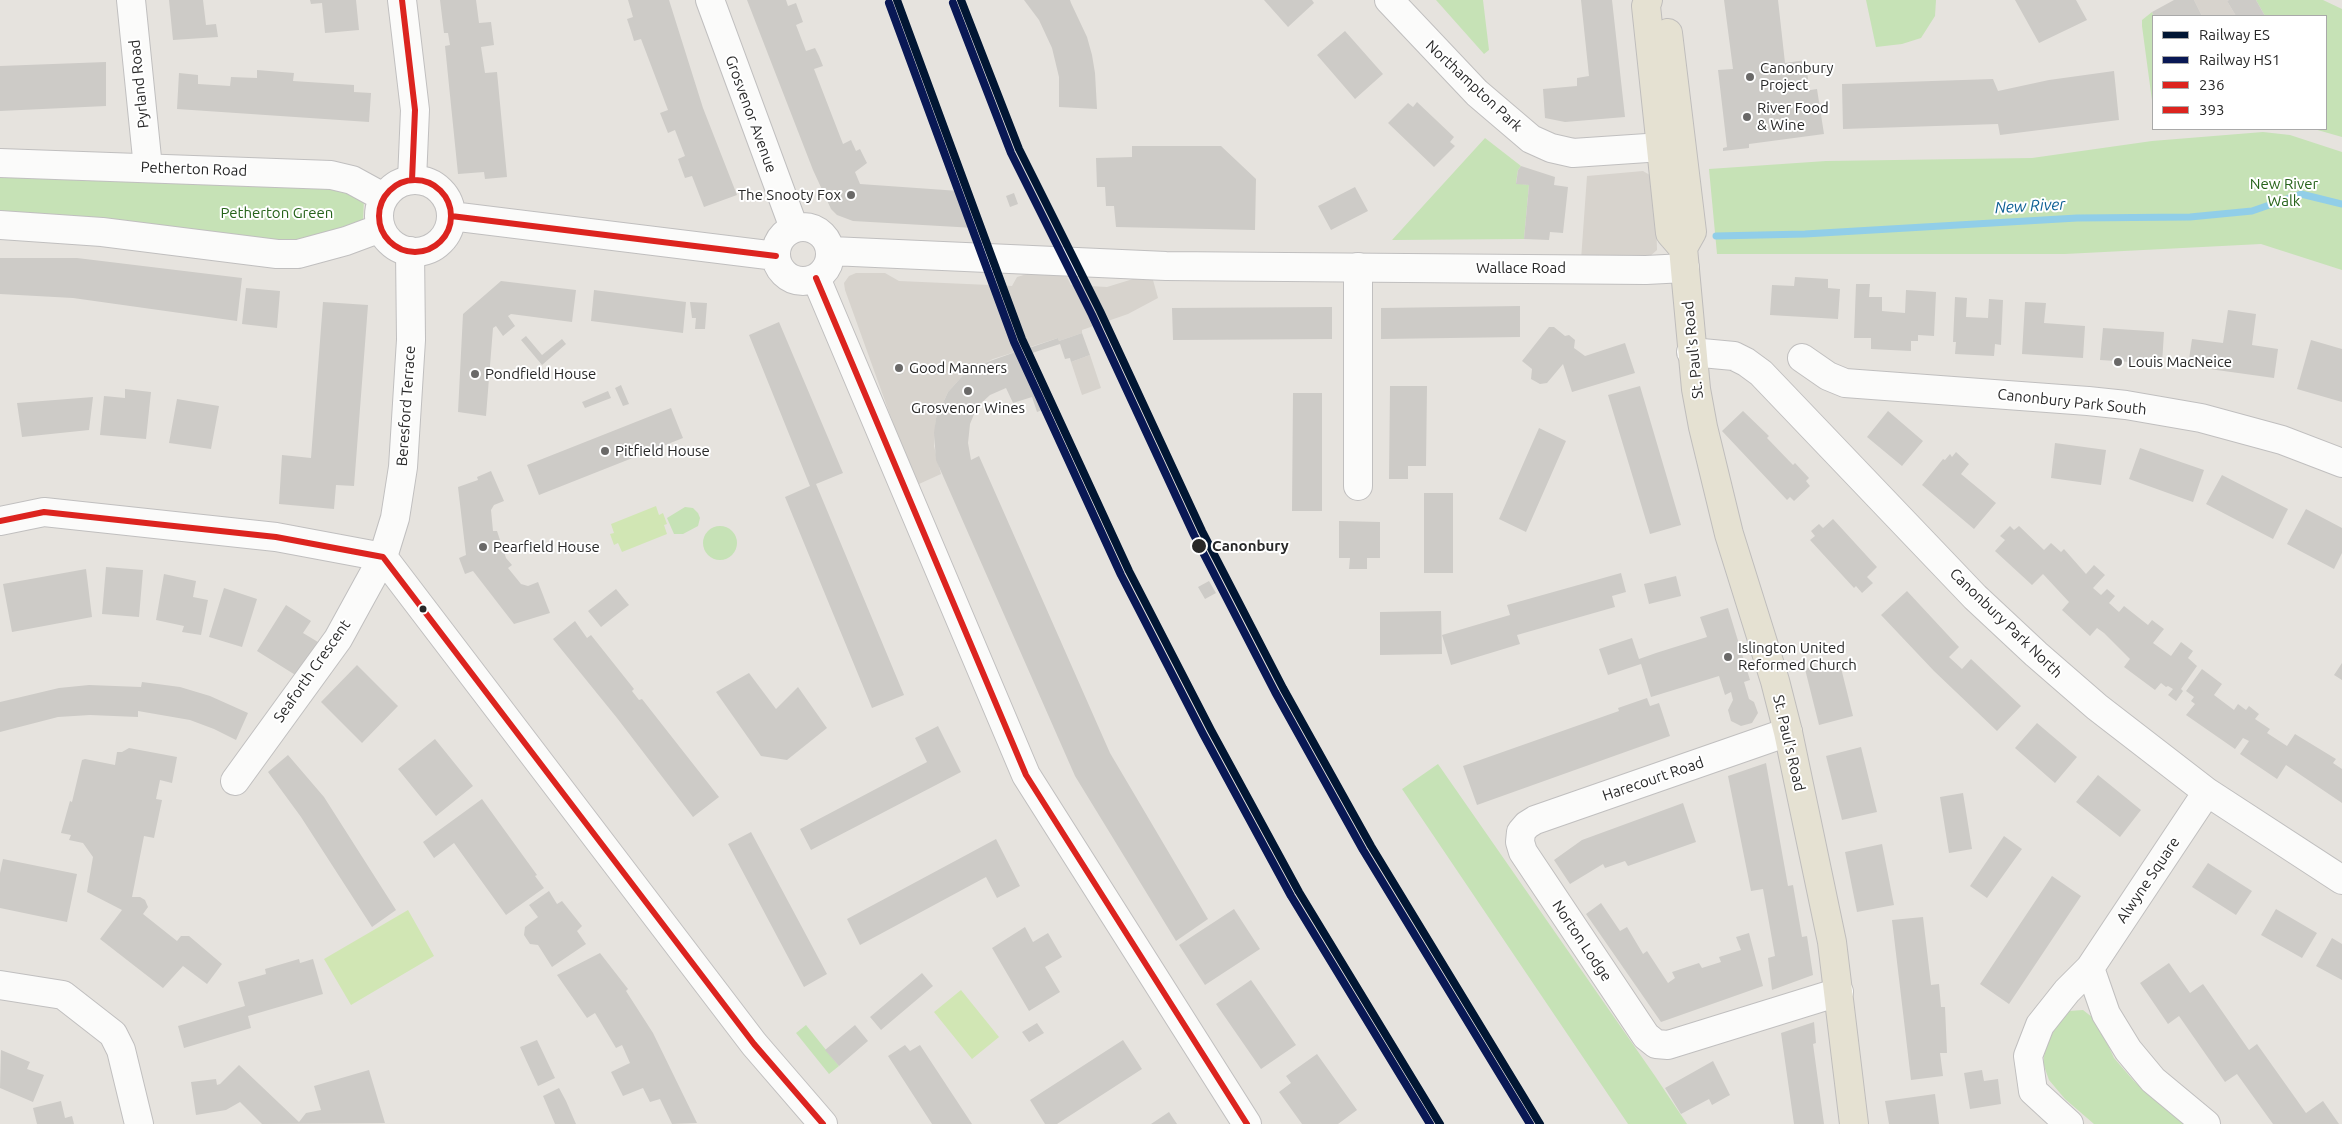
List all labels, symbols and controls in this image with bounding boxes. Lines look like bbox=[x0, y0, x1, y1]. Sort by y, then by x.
legend bbox=[2152, 15, 2327, 130]
text: Railway ES bbox=[2199, 26, 2270, 43]
street label: Northampton Park bbox=[1422, 37, 1526, 135]
street label: Pyrland Road bbox=[125, 39, 153, 129]
text: Railway HS1 bbox=[2199, 51, 2280, 68]
street label: Grosvenor Avenue bbox=[721, 53, 781, 175]
place label: Canonbury Project bbox=[1760, 59, 1833, 94]
marker: Canonbury Project bbox=[1744, 71, 1756, 83]
text: 236 bbox=[2199, 76, 2224, 93]
place label: River Food & Wine bbox=[1757, 99, 1829, 134]
text: 393 bbox=[2199, 101, 2224, 118]
marker: River Food & Wine bbox=[1741, 111, 1753, 123]
street label: Petherton Road bbox=[140, 158, 248, 180]
park label: New River Walk bbox=[2250, 175, 2318, 210]
place label: The Snooty Fox bbox=[738, 186, 841, 204]
marker: The Snooty Fox bbox=[845, 189, 857, 201]
water label: New River bbox=[1994, 195, 2066, 217]
park label: Petherton Green bbox=[221, 204, 333, 222]
street label: Wallace Road bbox=[1476, 259, 1566, 277]
street label: St. Paul's Road bbox=[1679, 300, 1707, 400]
street label: Beresford Terrace bbox=[393, 345, 419, 467]
place label: Louis MacNeice bbox=[2128, 353, 2232, 371]
marker: Louis MacNeice bbox=[2112, 356, 2124, 368]
place label: Good Manners bbox=[909, 359, 1007, 377]
marker: Good Manners bbox=[893, 362, 905, 374]
place label: Pondfield House bbox=[485, 365, 596, 383]
marker: Pondfield House bbox=[469, 368, 481, 380]
marker: Grosvenor Wines bbox=[962, 385, 974, 397]
street label: Canonbury Park South bbox=[1997, 385, 2147, 419]
place label: Grosvenor Wines bbox=[911, 399, 1025, 417]
place label: Pitfield House bbox=[615, 442, 710, 460]
marker: Pitfield House bbox=[599, 445, 611, 457]
marker: Canonbury bbox=[1190, 537, 1208, 555]
place label: Canonbury bbox=[1212, 537, 1289, 555]
place label: Pearfield House bbox=[493, 538, 600, 556]
marker: Pearfield House bbox=[477, 541, 489, 553]
street label: Canonbury Park North bbox=[1946, 565, 2066, 681]
unlabelled marker bbox=[418, 604, 428, 614]
street label: Seaforth Crescent bbox=[270, 616, 354, 726]
place label: Islington United Reformed Church bbox=[1738, 639, 1857, 674]
marker: Islington United Reformed Church bbox=[1722, 651, 1734, 663]
street label: St. Paul's Road bbox=[1769, 693, 1809, 793]
street label: Harecourt Road bbox=[1600, 753, 1706, 805]
street label: Alwyne Square bbox=[2113, 834, 2183, 926]
street label: Norton Lodge bbox=[1548, 897, 1616, 985]

